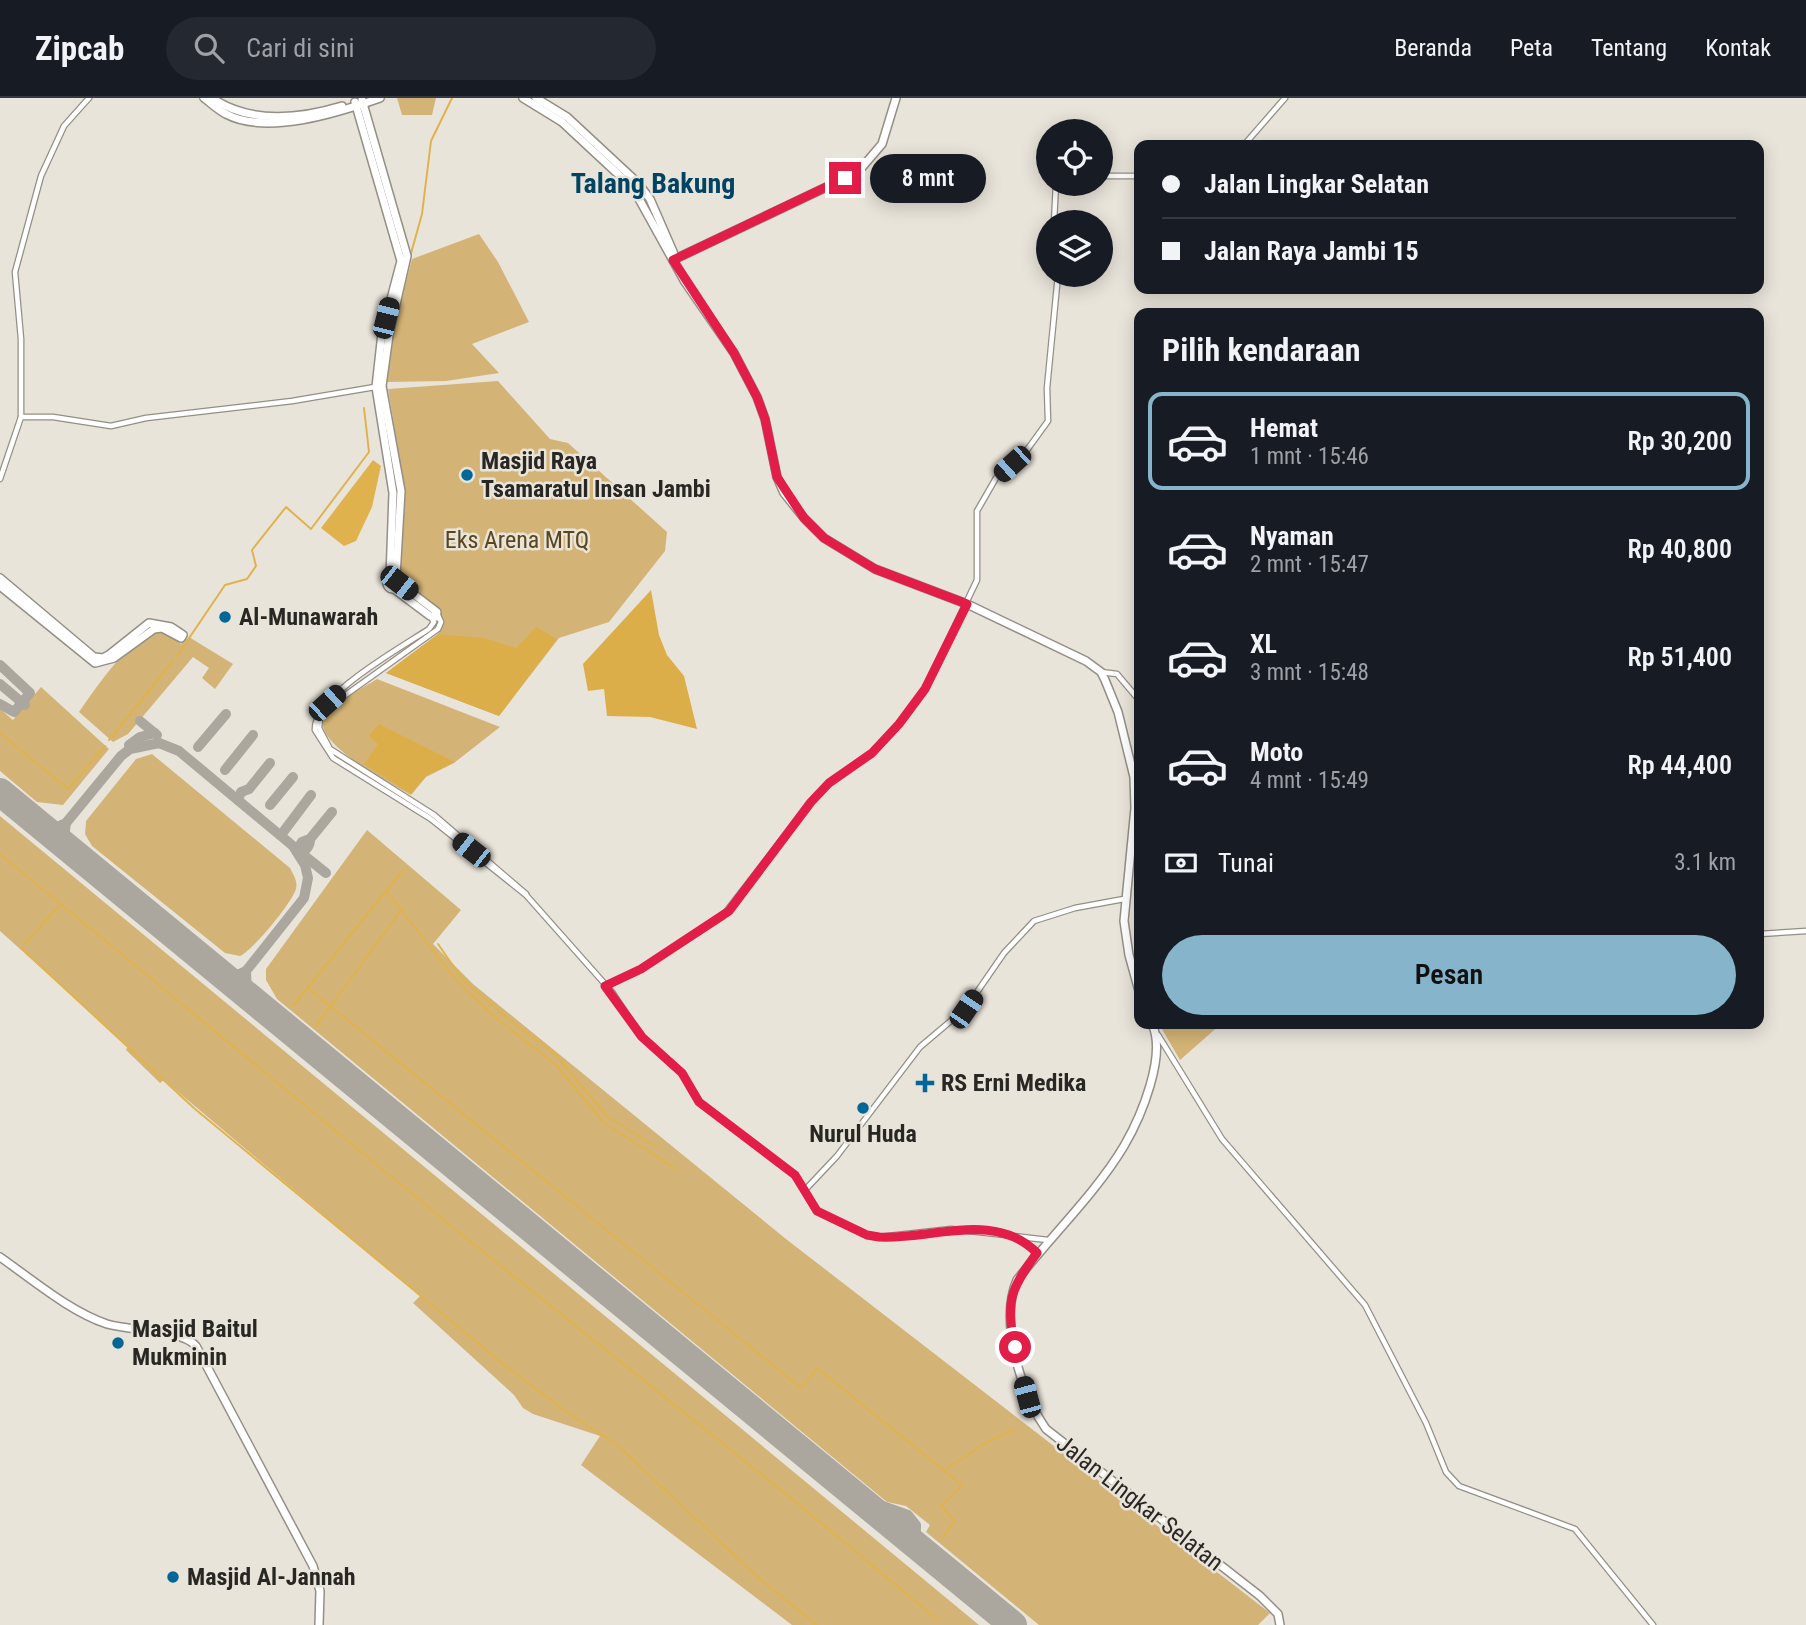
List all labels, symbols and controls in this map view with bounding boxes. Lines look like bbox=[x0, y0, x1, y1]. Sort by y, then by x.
search box bbox=[166, 17, 656, 80]
text: Zipcab bbox=[35, 29, 124, 68]
icon: search bbox=[190, 29, 228, 67]
text: Cari di sini bbox=[246, 33, 355, 63]
text: Beranda bbox=[1394, 34, 1472, 62]
text: Peta bbox=[1510, 34, 1553, 62]
text: Tentang bbox=[1591, 34, 1667, 62]
text: Kontak bbox=[1705, 34, 1771, 62]
map controls bbox=[1036, 119, 1113, 287]
button: locate bbox=[1036, 119, 1113, 196]
callout: 8 mnt bbox=[870, 154, 985, 202]
route end bbox=[829, 162, 861, 194]
text: 8 mnt bbox=[902, 165, 954, 192]
district label: Talang Bakung bbox=[571, 167, 735, 200]
text: Jalan Lingkar Selatan bbox=[1204, 169, 1429, 199]
button: layers bbox=[1036, 210, 1113, 287]
text: Jalan Raya Jambi 15 bbox=[1204, 236, 1419, 266]
car bbox=[371, 295, 402, 341]
text: Pilih kendaraan bbox=[1162, 331, 1361, 369]
icon: car bbox=[1166, 410, 1229, 473]
text: Hemat bbox=[1250, 413, 1318, 443]
text: Rp 30,200 bbox=[1627, 426, 1732, 456]
car bbox=[990, 442, 1035, 486]
text: 1 mnt · 15:46 bbox=[1250, 443, 1369, 470]
place label: Masjid Raya Tsamaratul Insan Jambi bbox=[481, 447, 711, 503]
marker: Masjid Raya Tsamaratul Insan Jambi bbox=[459, 467, 475, 483]
icon: car bbox=[1166, 518, 1229, 581]
text: Nyaman bbox=[1250, 521, 1334, 551]
park label: Eks Arena MTQ bbox=[445, 526, 589, 554]
text: Rp 40,800 bbox=[1627, 534, 1732, 564]
text: 2 mnt · 15:47 bbox=[1250, 551, 1369, 578]
car bbox=[376, 562, 423, 604]
place label: Al-Munawarah bbox=[239, 603, 378, 631]
marker: Al-Munawarah bbox=[217, 609, 233, 625]
icon: car bbox=[1166, 626, 1229, 689]
text: XL bbox=[1250, 629, 1277, 659]
text: Rp 51,400 bbox=[1627, 642, 1732, 672]
text: 3 mnt · 15:48 bbox=[1250, 659, 1369, 686]
car bbox=[305, 681, 350, 725]
icon: car bbox=[1166, 734, 1229, 797]
text: Moto bbox=[1250, 737, 1303, 767]
text: Rp 44,400 bbox=[1627, 750, 1732, 780]
text: 4 mnt · 15:49 bbox=[1250, 767, 1369, 794]
car bbox=[448, 829, 495, 871]
icon: cash bbox=[1162, 844, 1200, 882]
text: Tunai bbox=[1218, 848, 1274, 878]
text: 3.1 km bbox=[1674, 849, 1736, 876]
button: Pesan bbox=[1162, 935, 1736, 1015]
car bbox=[946, 986, 987, 1032]
place label: RS Erni Medika bbox=[941, 1069, 1086, 1097]
marker: RS Erni Medika bbox=[915, 1073, 935, 1093]
marker: Nurul Huda bbox=[855, 1100, 871, 1116]
place label: Nurul Huda bbox=[809, 1120, 917, 1148]
place label: Masjid Baitul Mukminin bbox=[132, 1315, 258, 1371]
route start bbox=[999, 1331, 1031, 1363]
marker: Masjid Baitul Mukminin bbox=[110, 1335, 126, 1351]
car bbox=[1012, 1374, 1043, 1420]
street label: Jalan Lingkar Selatan bbox=[1051, 1429, 1229, 1577]
place label: Masjid Al-Jannah bbox=[187, 1563, 356, 1591]
marker: Masjid Al-Jannah bbox=[165, 1569, 181, 1585]

